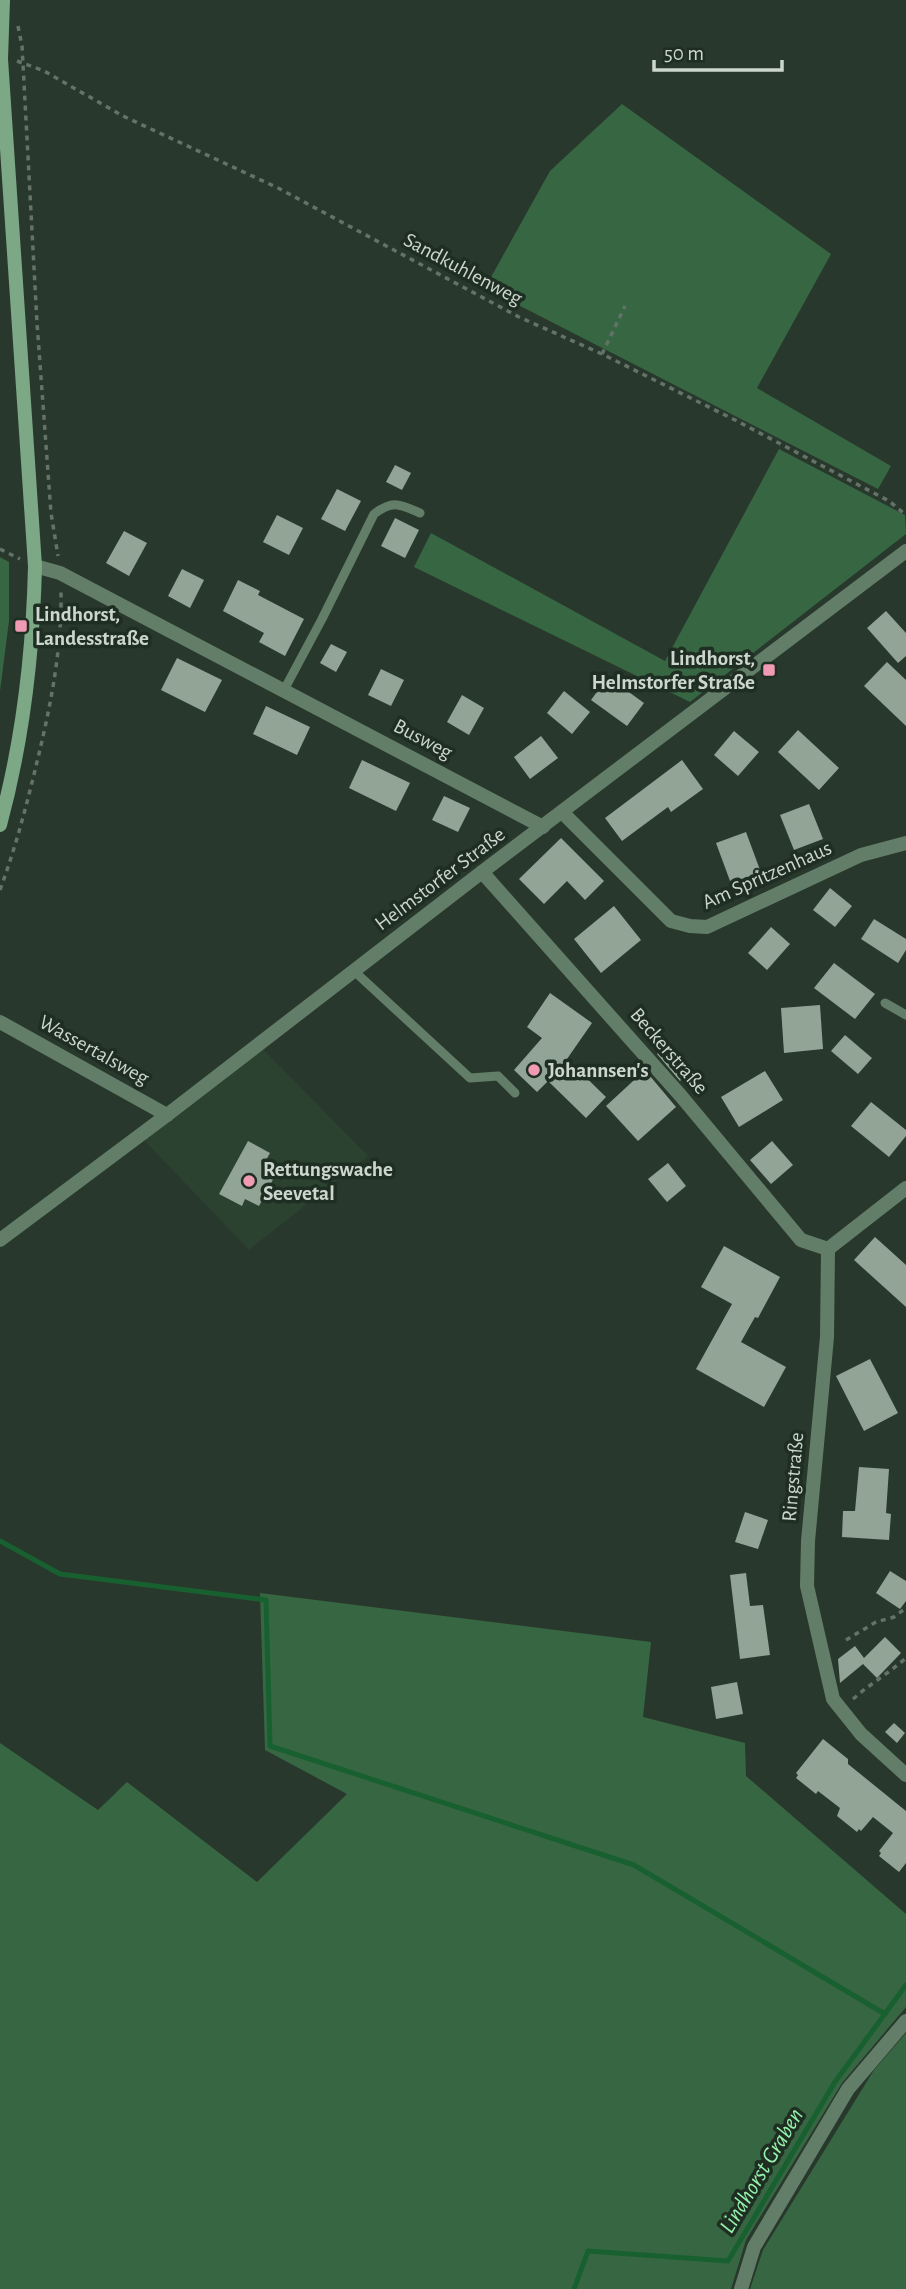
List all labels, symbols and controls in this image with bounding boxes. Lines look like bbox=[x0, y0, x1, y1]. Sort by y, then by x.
scale bar bbox=[654, 28, 782, 72]
text: 50 m bbox=[664, 43, 704, 64]
street label: Sandkuhlenweg bbox=[400, 229, 526, 309]
place label: Lindhorst, Landesstraße bbox=[35, 604, 149, 649]
marker: Lindhorst, Landesstraße bbox=[13, 618, 29, 634]
place label: Lindhorst, Helmstorfer Straße bbox=[592, 648, 755, 693]
marker: Lindhorst, Helmstorfer Straße bbox=[761, 662, 777, 678]
street label: Busweg bbox=[390, 715, 457, 763]
street label: Helmstorfer Straße bbox=[371, 823, 509, 935]
street label: Am Spritzenhaus bbox=[699, 837, 835, 913]
street label: Beckerstraße bbox=[626, 1004, 712, 1098]
street label: Wassertalsweg bbox=[35, 1011, 153, 1089]
place label: Johannsen's bbox=[548, 1060, 649, 1081]
marker: Johannsen's bbox=[526, 1062, 542, 1078]
place label: Rettungswache Seevetal bbox=[263, 1159, 393, 1204]
marker: Rettungswache Seevetal bbox=[241, 1173, 257, 1189]
street label: Ringstraße bbox=[779, 1431, 807, 1523]
water label: Lindhorst Graben bbox=[716, 2105, 808, 2237]

